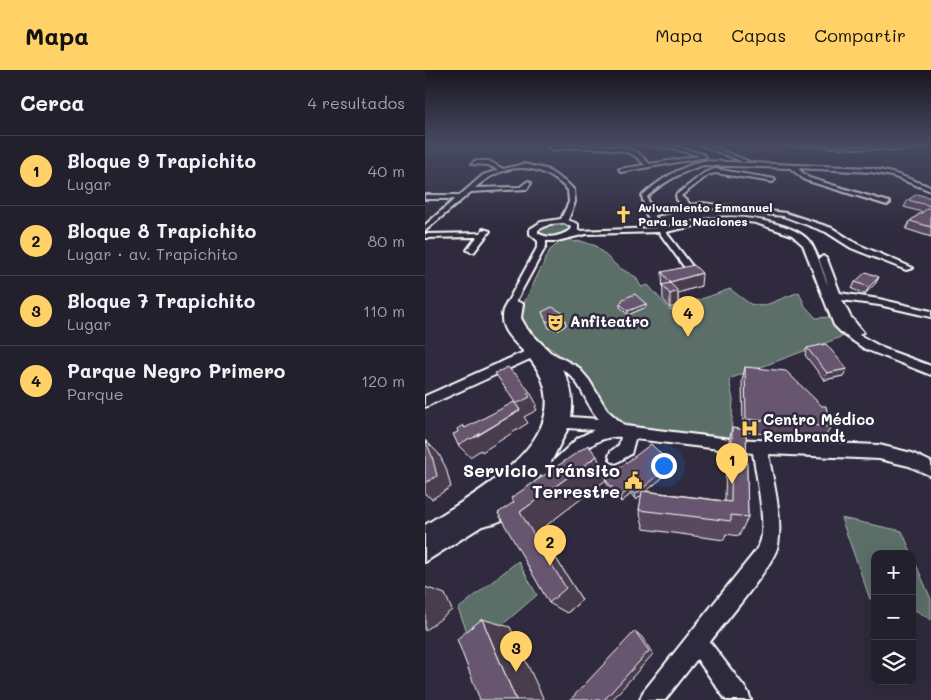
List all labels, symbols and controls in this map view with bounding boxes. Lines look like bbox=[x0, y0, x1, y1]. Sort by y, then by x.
text: Mapa bbox=[25, 20, 89, 51]
text: Mapa bbox=[655, 23, 703, 47]
text: Capas bbox=[731, 23, 786, 47]
text: Compartir bbox=[814, 23, 906, 47]
text: Cerca bbox=[20, 89, 85, 116]
text: 4 resultados bbox=[308, 92, 405, 113]
text: Bloque 9 Trapichito bbox=[67, 148, 256, 173]
text: 1 bbox=[32, 160, 40, 181]
text: 40 m bbox=[368, 160, 405, 181]
text: Lugar bbox=[67, 173, 111, 194]
place label: Avivamiento Emmanuel Para las Naciones bbox=[638, 199, 772, 229]
church icon: Avivamiento Emmanuel Para las Naciones bbox=[614, 205, 634, 225]
text: Bloque 8 Trapichito bbox=[67, 218, 256, 243]
text: 2 bbox=[32, 230, 40, 251]
text: 80 m bbox=[368, 230, 405, 251]
text: Lugar · av. Trapichito bbox=[67, 243, 238, 264]
text: Bloque 7 Trapichito bbox=[67, 288, 255, 313]
pin: 4 bbox=[672, 296, 704, 337]
text: 3 bbox=[31, 300, 41, 321]
text: 110 m bbox=[363, 300, 405, 321]
place label: Anfiteatro bbox=[570, 311, 649, 331]
theatre icon: Anfiteatro bbox=[546, 312, 566, 332]
text: Lugar bbox=[67, 313, 111, 334]
text: Parque Negro Primero bbox=[67, 358, 285, 383]
text: 4 bbox=[31, 370, 41, 391]
text: 120 m bbox=[361, 370, 405, 391]
text: Parque bbox=[67, 383, 124, 404]
place label: Centro Médico Rembrandt bbox=[763, 409, 874, 446]
hospital icon: Centro Médico Rembrandt bbox=[739, 419, 759, 439]
pin: 1 bbox=[716, 443, 748, 484]
your location bbox=[651, 453, 677, 479]
place label: Servicio Tránsito Terrestre bbox=[463, 458, 620, 503]
public building icon: Servicio Tránsito Terrestre bbox=[624, 471, 644, 491]
pin: 2 bbox=[534, 525, 566, 566]
map controls bbox=[871, 550, 916, 685]
button: + bbox=[871, 550, 916, 595]
button: − bbox=[871, 595, 916, 640]
pin: 3 bbox=[500, 631, 532, 672]
button: layers bbox=[871, 640, 916, 685]

